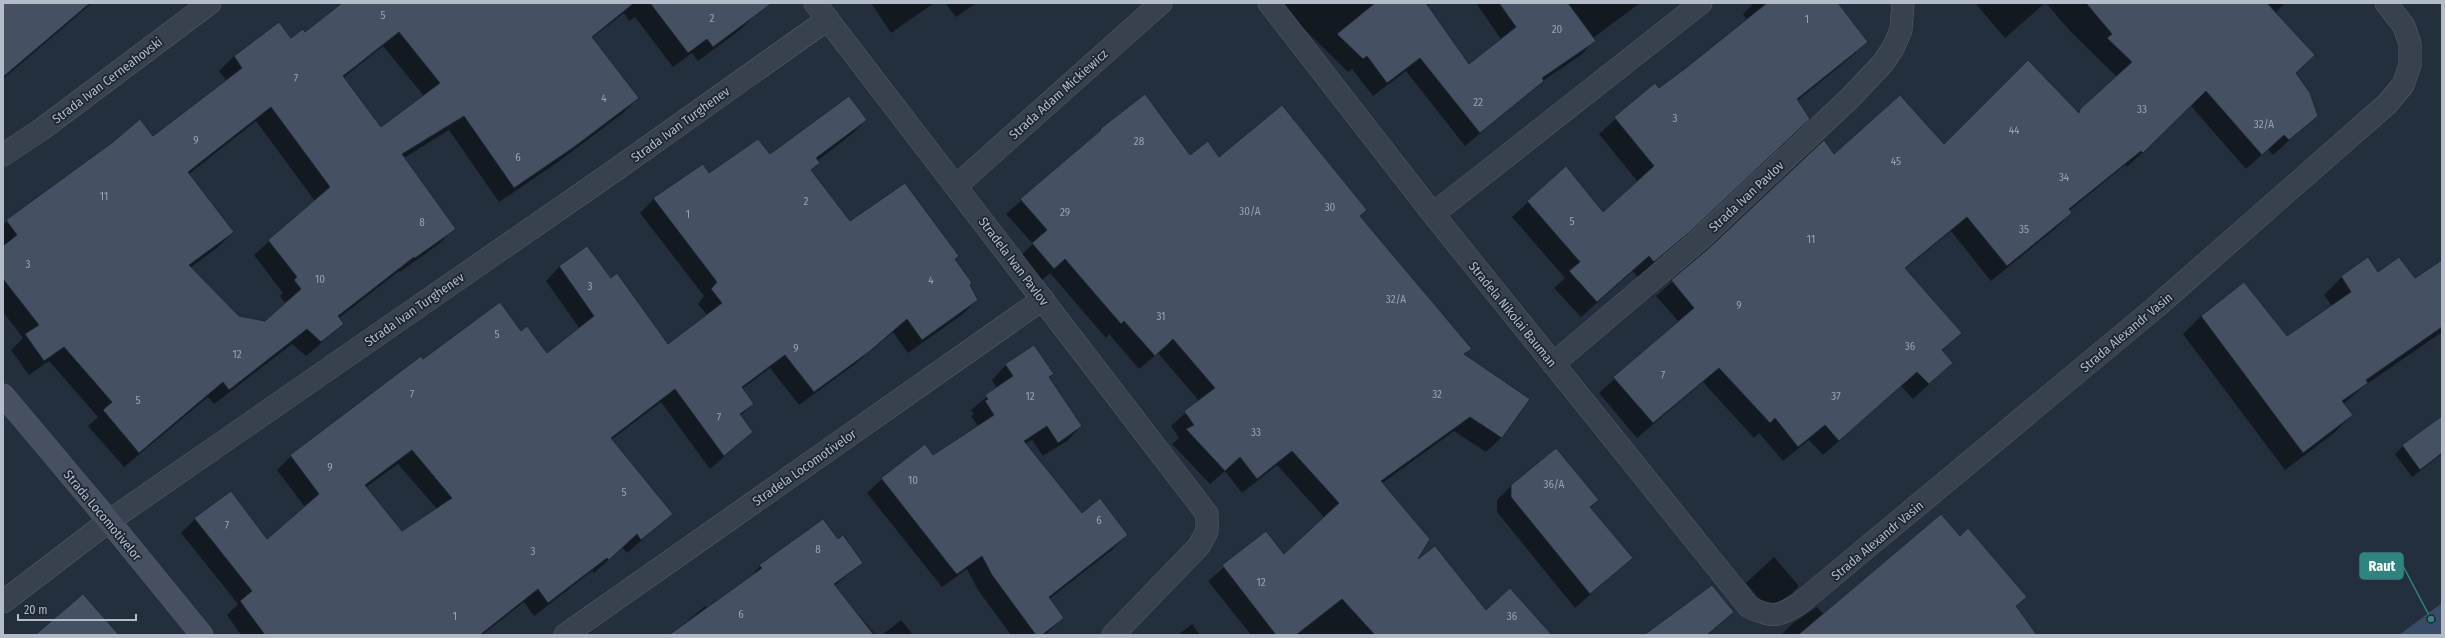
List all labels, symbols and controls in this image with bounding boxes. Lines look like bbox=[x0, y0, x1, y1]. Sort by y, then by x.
house number: 5 bbox=[380, 9, 386, 22]
house number: 2 bbox=[710, 12, 715, 25]
house number: 1 bbox=[1805, 13, 1809, 26]
house number: 20 bbox=[1552, 23, 1563, 36]
street label: Strada Ivan Cerneahovski bbox=[49, 34, 165, 127]
street label: Strada Adam Mickiewicz bbox=[1006, 46, 1111, 142]
house number: 7 bbox=[294, 72, 299, 85]
street label: Strada Ivan Turghenev bbox=[628, 84, 733, 165]
house number: 4 bbox=[601, 92, 607, 105]
house number: 22 bbox=[1473, 96, 1483, 109]
house number: 33 bbox=[2137, 103, 2147, 116]
house number: 3 bbox=[1673, 112, 1678, 125]
house number: 32/A bbox=[2254, 118, 2274, 131]
house number: 44 bbox=[2009, 124, 2020, 137]
house number: 9 bbox=[193, 134, 199, 147]
house number: 28 bbox=[1134, 135, 1145, 148]
house number: 6 bbox=[515, 151, 521, 164]
house number: 45 bbox=[1891, 155, 1901, 168]
street label: Strada Ivan Pavlov bbox=[1706, 158, 1787, 235]
house number: 34 bbox=[2059, 171, 2070, 184]
house number: 11 bbox=[100, 190, 108, 203]
house number: 2 bbox=[804, 195, 809, 208]
house number: 30 bbox=[1325, 201, 1336, 214]
house number: 30/A bbox=[1239, 205, 1261, 218]
house number: 29 bbox=[1060, 206, 1070, 219]
house number: 1 bbox=[686, 208, 690, 221]
street label: Stradela Ivan Pavlov bbox=[976, 214, 1052, 309]
house number: 5 bbox=[1569, 215, 1575, 228]
house number: 8 bbox=[419, 216, 425, 229]
house number: 35 bbox=[2019, 223, 2029, 236]
house number: 11 bbox=[1807, 233, 1815, 246]
house number: 3 bbox=[26, 258, 31, 271]
street label: Stradela Nikolai Bauman bbox=[1466, 259, 1560, 370]
street label: Strada Ivan Turghenev bbox=[362, 269, 467, 349]
house number: 10 bbox=[315, 273, 325, 286]
house number: 4 bbox=[928, 274, 934, 287]
house number: 3 bbox=[588, 280, 593, 293]
street label: Strada Alexandr Vasin bbox=[2077, 290, 2175, 375]
house number: 32/A bbox=[1386, 293, 1406, 306]
house number: 9 bbox=[1736, 299, 1742, 312]
house number: 31 bbox=[1157, 310, 1166, 323]
house number: 5 bbox=[494, 328, 500, 341]
house number: 36 bbox=[1905, 340, 1916, 353]
house number: 9 bbox=[793, 342, 799, 355]
house number: 12 bbox=[232, 348, 242, 361]
house number: 7 bbox=[1661, 369, 1666, 382]
house number: 7 bbox=[410, 388, 415, 401]
house number: 32 bbox=[1432, 388, 1442, 401]
house number: 12 bbox=[1025, 390, 1035, 403]
house number: 37 bbox=[1831, 390, 1841, 403]
house number: 5 bbox=[135, 394, 141, 407]
house number: 7 bbox=[717, 411, 722, 424]
street label: Stradela Locomotivelor bbox=[750, 426, 859, 509]
house number: 33 bbox=[1251, 426, 1261, 439]
house number: 9 bbox=[327, 461, 333, 474]
street label: Strada Locomotivelor bbox=[60, 467, 145, 564]
house number: 10 bbox=[908, 474, 918, 487]
house number: 36/A bbox=[1544, 478, 1565, 491]
house number: 5 bbox=[621, 486, 627, 499]
street label: Strada Alexandr Vasin bbox=[1828, 498, 1926, 583]
house number: 6 bbox=[1096, 514, 1102, 527]
house number: 7 bbox=[225, 519, 230, 532]
house number: 8 bbox=[815, 543, 821, 556]
house number: 3 bbox=[531, 545, 536, 558]
callout: Raut bbox=[2360, 553, 2403, 579]
text: Raut bbox=[2369, 558, 2397, 575]
house number: 12 bbox=[1256, 576, 1266, 589]
scale bar bbox=[18, 596, 136, 622]
text: 20 m bbox=[24, 603, 48, 617]
house number: 6 bbox=[738, 608, 744, 621]
house number: 1 bbox=[453, 610, 457, 623]
house number: 36 bbox=[1507, 610, 1518, 623]

